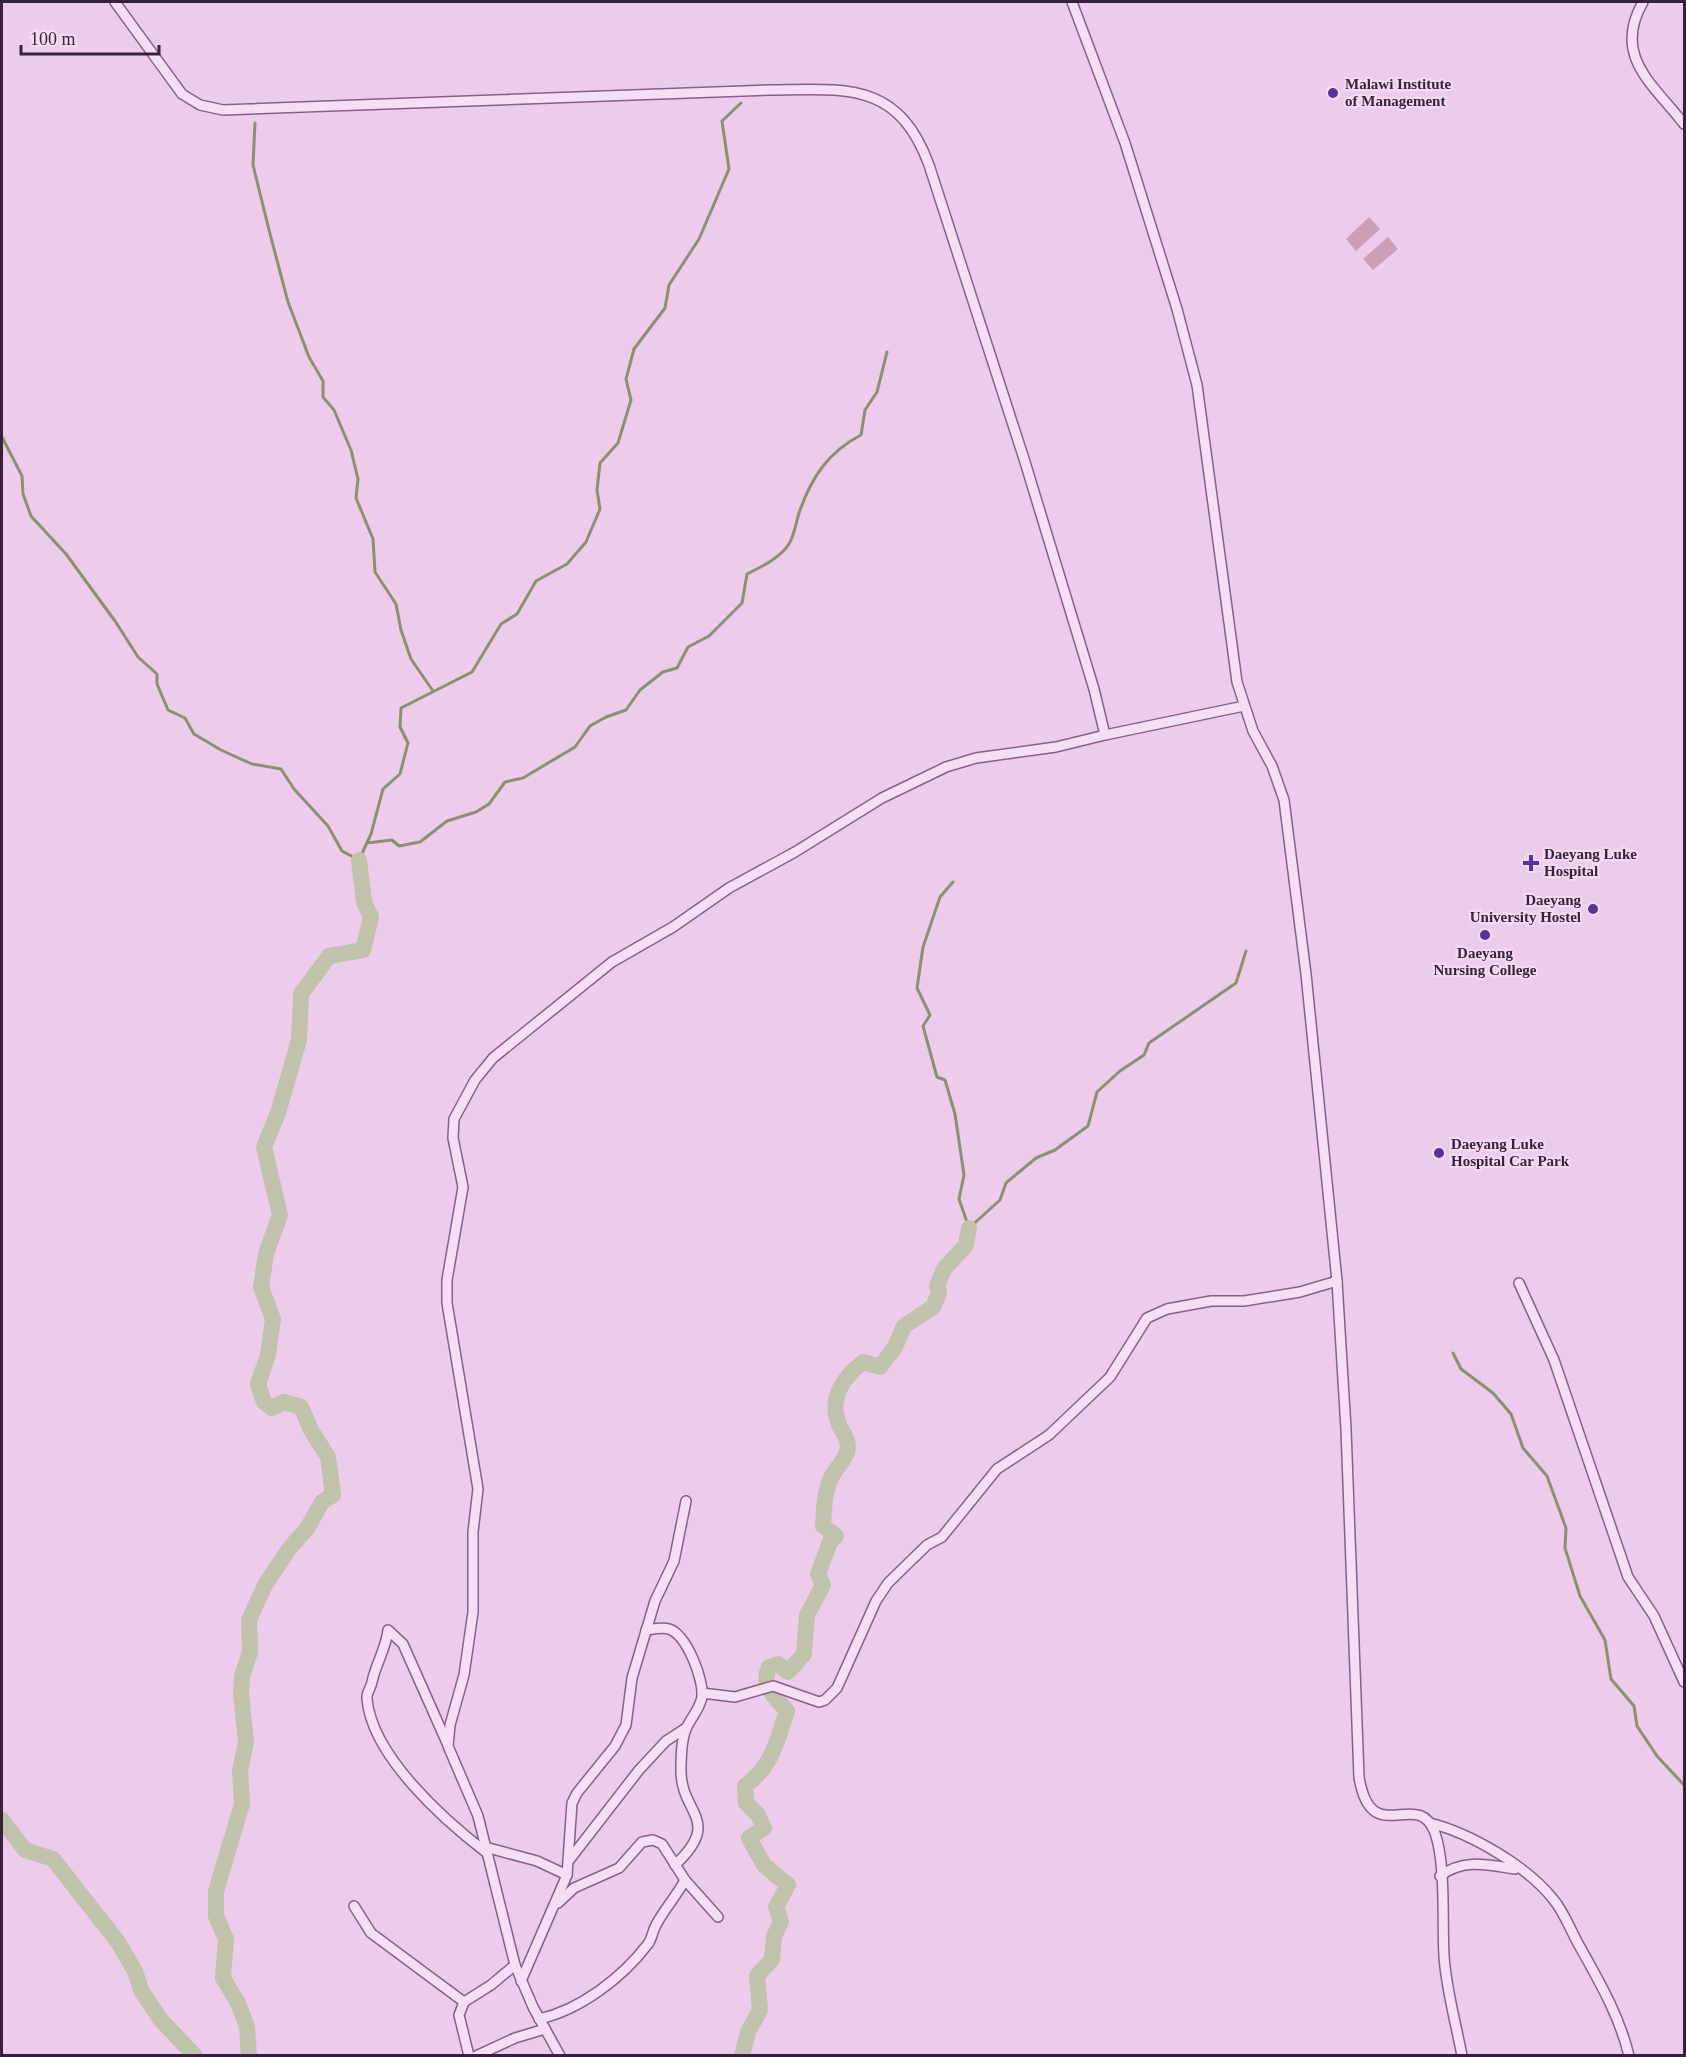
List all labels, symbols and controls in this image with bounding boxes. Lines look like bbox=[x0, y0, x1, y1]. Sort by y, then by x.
scale bar bbox=[21, 18, 159, 56]
text: 100 m bbox=[30, 29, 76, 49]
place label: Malawi Institute of Management bbox=[1345, 76, 1452, 109]
marker: Malawi Institute of Management bbox=[1326, 86, 1340, 100]
place label: Daeyang Luke Hospital bbox=[1544, 846, 1637, 879]
marker: Daeyang Luke Hospital bbox=[1522, 854, 1540, 872]
place label: Daeyang University Hostel bbox=[1470, 892, 1581, 925]
marker: Daeyang University Hostel bbox=[1586, 902, 1600, 916]
marker: Daeyang Nursing College bbox=[1478, 928, 1492, 942]
place label: Daeyang Nursing College bbox=[1434, 945, 1537, 978]
place label: Daeyang Luke Hospital Car Park bbox=[1451, 1136, 1570, 1169]
marker: Daeyang Luke Hospital Car Park bbox=[1432, 1146, 1446, 1160]

